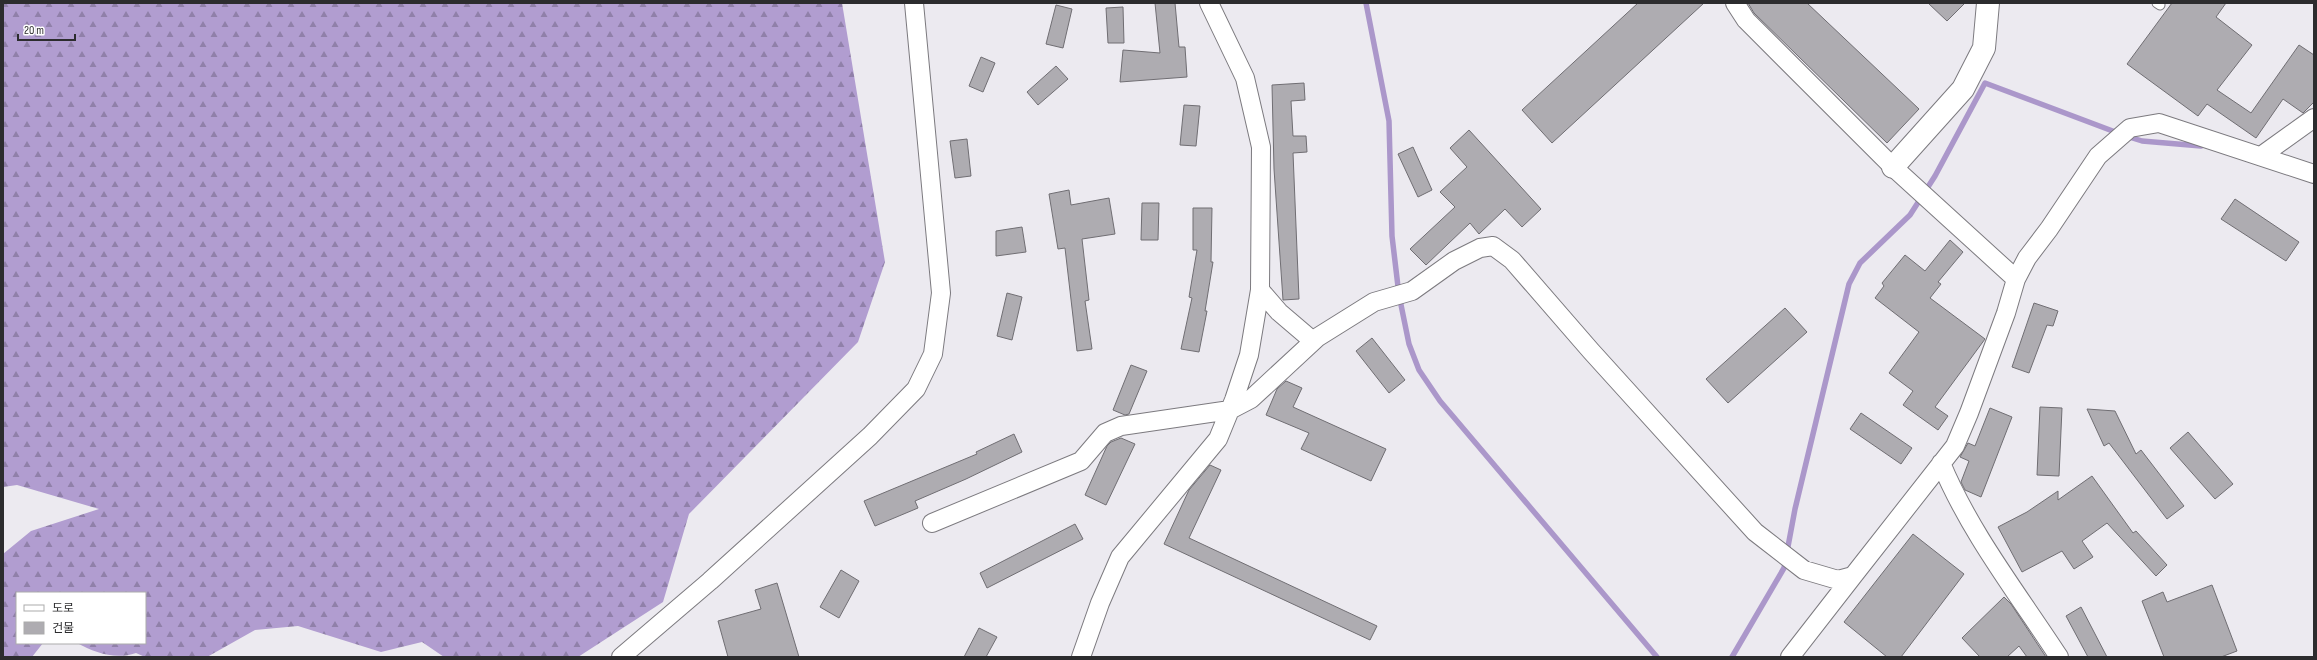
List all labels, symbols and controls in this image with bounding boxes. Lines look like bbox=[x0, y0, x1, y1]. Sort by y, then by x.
scale bar bbox=[18, 16, 75, 42]
text: 20 m bbox=[24, 23, 44, 38]
legend bbox=[16, 592, 146, 644]
text: 도로 bbox=[52, 601, 74, 616]
text: 건물 bbox=[52, 621, 74, 636]

